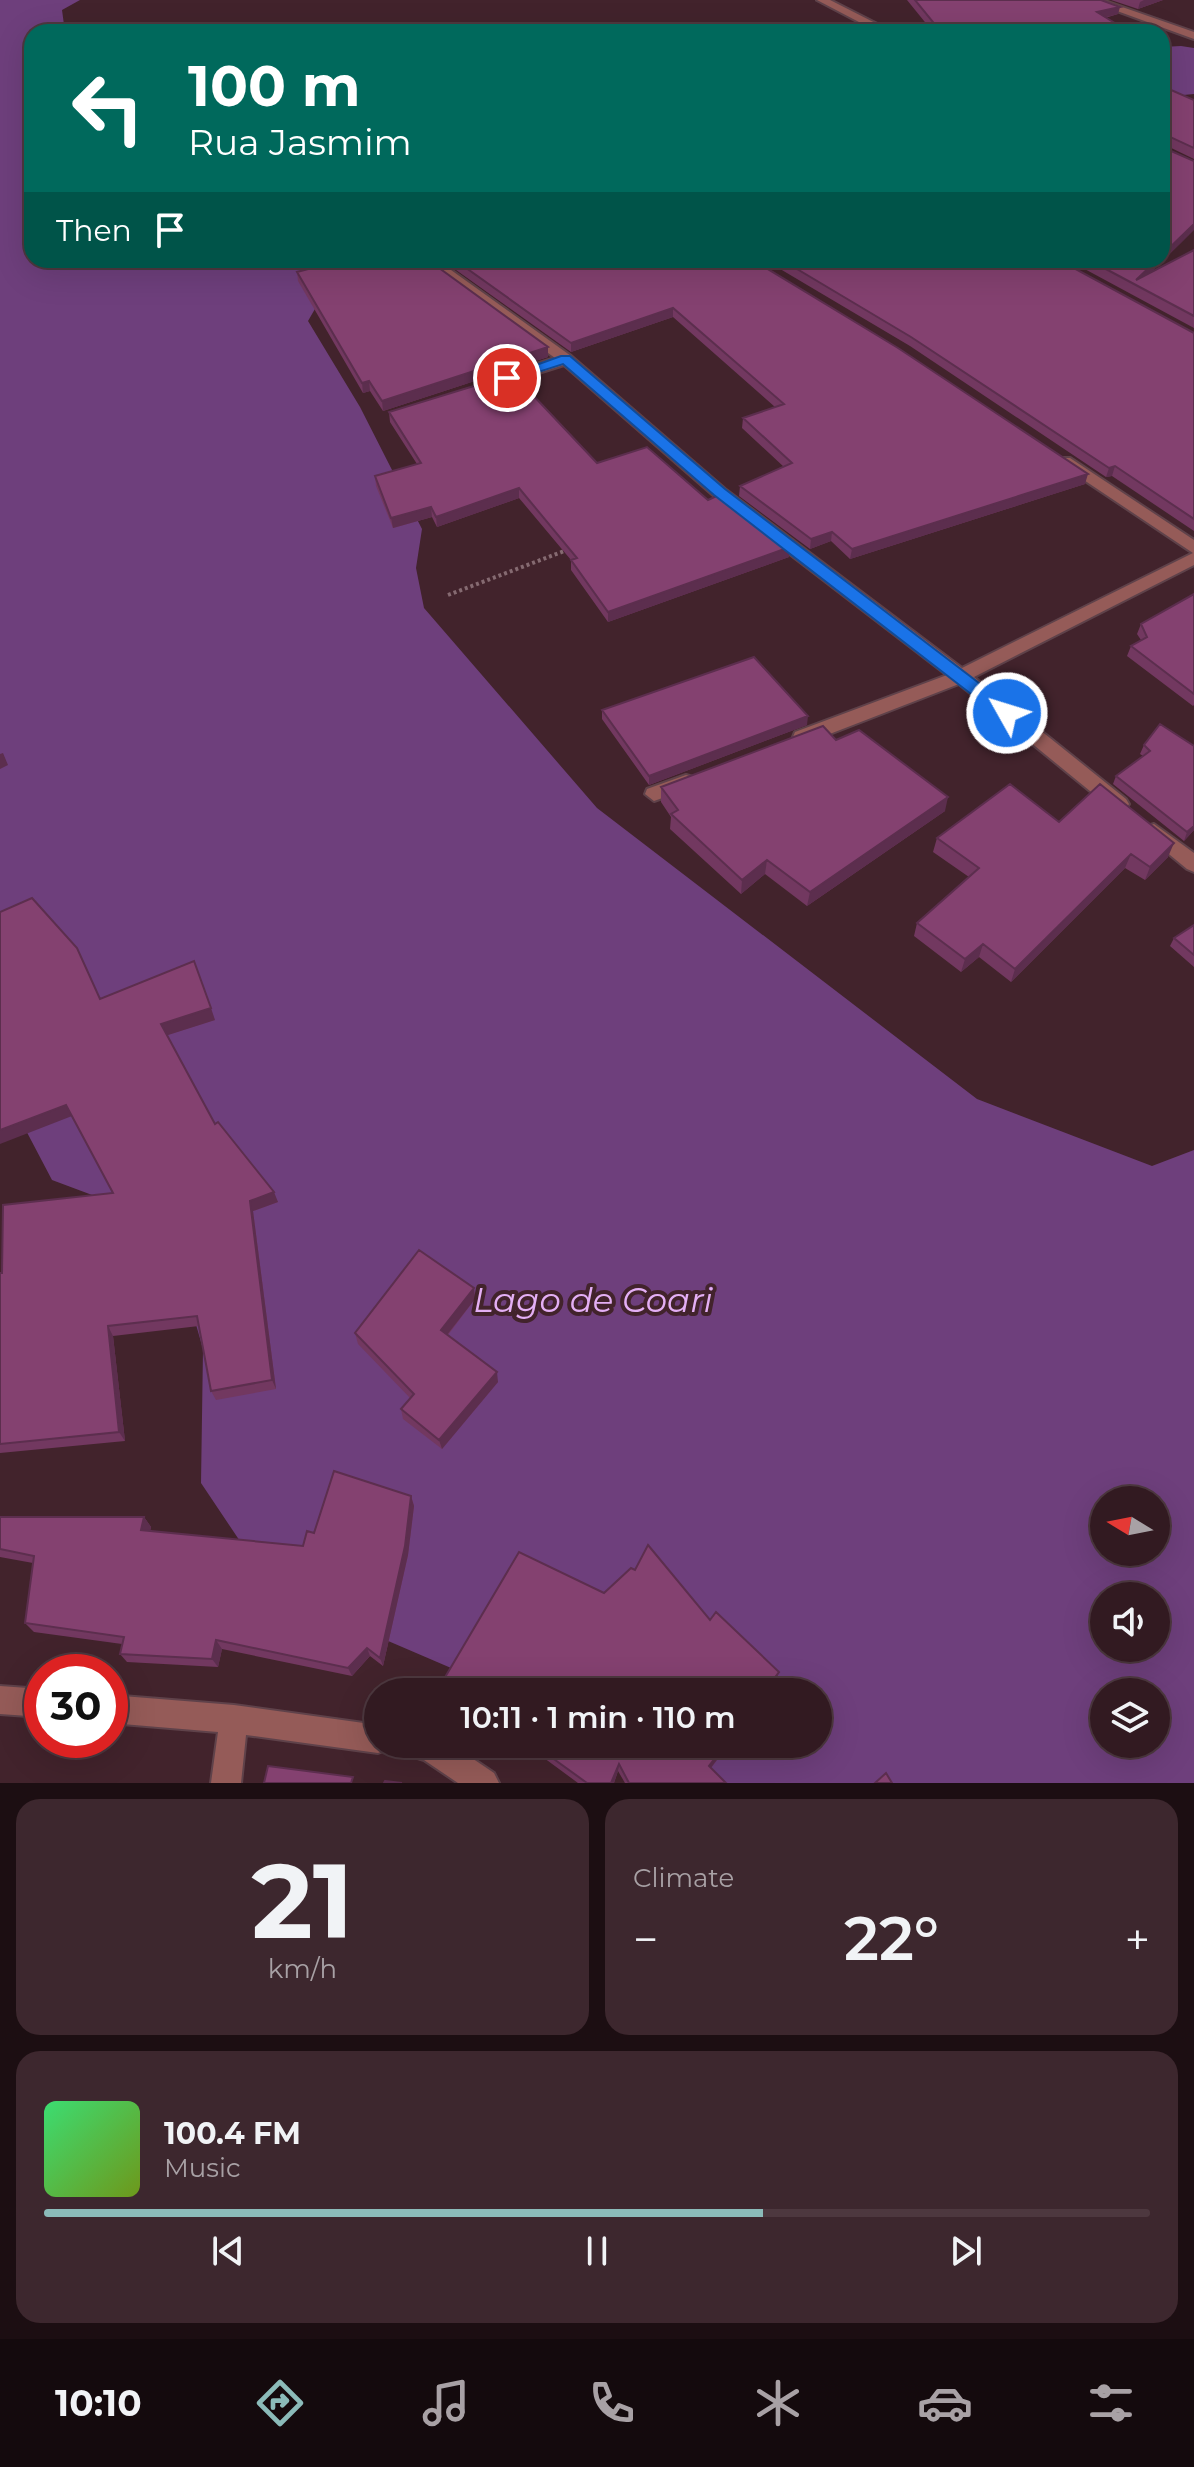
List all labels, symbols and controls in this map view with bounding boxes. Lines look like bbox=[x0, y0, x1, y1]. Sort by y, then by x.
text: 100 m bbox=[188, 52, 361, 120]
icon: left bbox=[56, 56, 160, 160]
text: Rua Jasmim bbox=[188, 120, 412, 164]
icon: arrive bbox=[148, 208, 192, 252]
text: Then bbox=[56, 212, 132, 249]
pin bbox=[473, 344, 541, 412]
icon: arrive bbox=[485, 356, 529, 400]
position arrow bbox=[965, 671, 1049, 755]
water label: Lago de Coari bbox=[473, 1279, 714, 1321]
north arrow bbox=[1090, 1486, 1170, 1566]
map controls bbox=[1090, 1486, 1170, 1758]
button: sound bbox=[1090, 1582, 1170, 1662]
speed limit sign: 30 bbox=[24, 1654, 128, 1758]
button: layers bbox=[1090, 1678, 1170, 1758]
text: 10:11 · 1 min · 110 m bbox=[460, 1699, 736, 1736]
text: 21 bbox=[251, 1837, 354, 1964]
text: Climate bbox=[633, 1862, 734, 1894]
text: 22° bbox=[844, 1902, 939, 1975]
text: − bbox=[633, 1912, 658, 1966]
text: + bbox=[1125, 1912, 1150, 1966]
text: km/h bbox=[268, 1953, 337, 1985]
text: 100.4 FM bbox=[164, 2115, 301, 2152]
text: Music bbox=[164, 2152, 241, 2184]
icon: previous bbox=[206, 2229, 250, 2273]
icon: pause bbox=[575, 2229, 619, 2273]
icon: next bbox=[944, 2229, 988, 2273]
icon: directions bbox=[252, 2375, 308, 2431]
icon: music bbox=[418, 2375, 474, 2431]
icon: phone bbox=[584, 2375, 640, 2431]
icon: climate bbox=[750, 2375, 806, 2431]
icon: car bbox=[917, 2375, 973, 2431]
icon: filters bbox=[1083, 2375, 1139, 2431]
text: 10:10 bbox=[55, 2381, 142, 2425]

